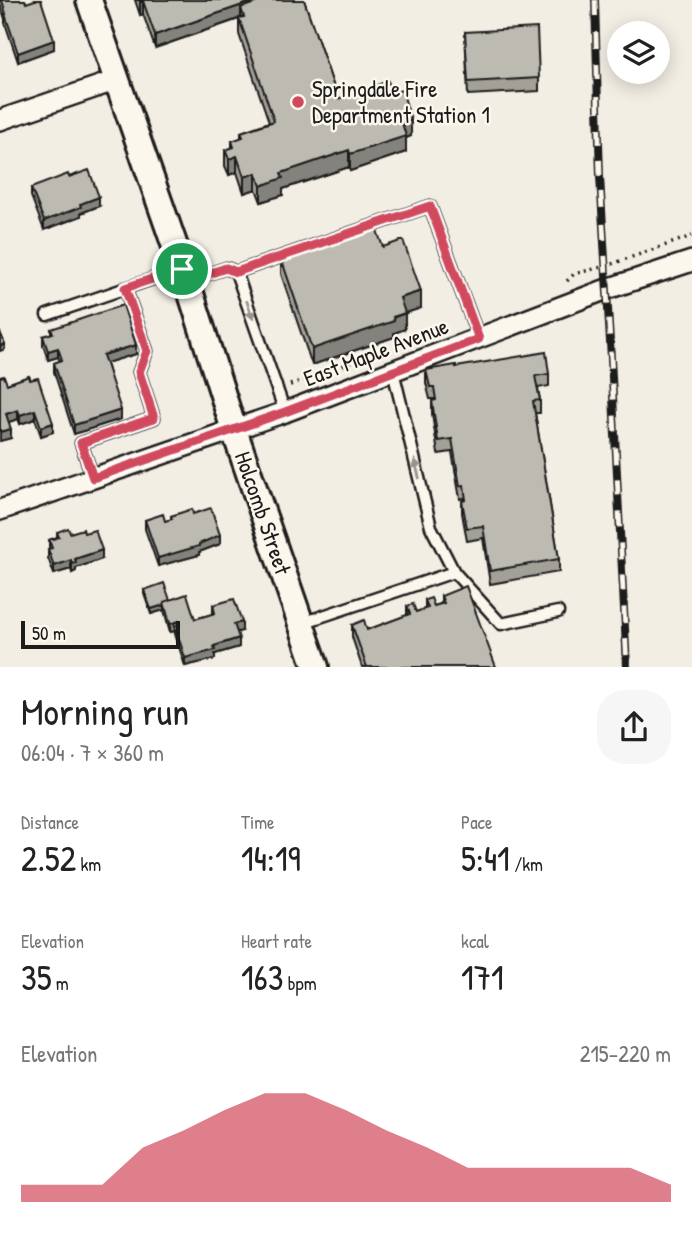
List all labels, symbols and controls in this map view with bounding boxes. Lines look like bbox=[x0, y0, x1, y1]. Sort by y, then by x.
map controls bbox=[607, 21, 670, 84]
button: layers bbox=[607, 21, 670, 84]
place label: Springdale Fire Department Station 1 bbox=[312, 73, 490, 130]
marker: Springdale Fire Department Station 1 bbox=[290, 94, 306, 110]
pin bbox=[152, 239, 212, 299]
icon: arrive bbox=[163, 250, 201, 288]
one-way arrow bbox=[244, 300, 255, 321]
street label: East Maple Avenue bbox=[299, 310, 453, 393]
street label: Holcomb Street bbox=[228, 447, 299, 580]
one-way arrow bbox=[411, 458, 422, 480]
scale bar bbox=[21, 618, 180, 650]
text: 50 m bbox=[32, 620, 66, 646]
text: Morning run bbox=[21, 685, 189, 737]
button: share bbox=[597, 690, 671, 764]
text: 06:04 · 7 × 360 m bbox=[21, 737, 164, 768]
text: Distance bbox=[21, 809, 79, 835]
text: Time bbox=[241, 809, 275, 835]
text: Pace bbox=[461, 809, 493, 835]
text: 2.52 bbox=[21, 835, 76, 882]
text: 14:19 bbox=[241, 835, 301, 882]
text: 5:41 bbox=[461, 835, 510, 882]
text: km bbox=[76, 851, 101, 877]
text: /km bbox=[510, 851, 543, 877]
text: Elevation bbox=[21, 928, 84, 954]
text: Heart rate bbox=[241, 928, 312, 954]
text: kcal bbox=[461, 928, 489, 954]
text: 35 bbox=[21, 954, 52, 1001]
text: 163 bbox=[241, 954, 283, 1001]
text: 171 bbox=[461, 954, 504, 1001]
text: m bbox=[52, 970, 69, 996]
text: bpm bbox=[283, 970, 317, 996]
text: Elevation bbox=[21, 1038, 97, 1069]
text: 215–220 m bbox=[580, 1038, 671, 1069]

